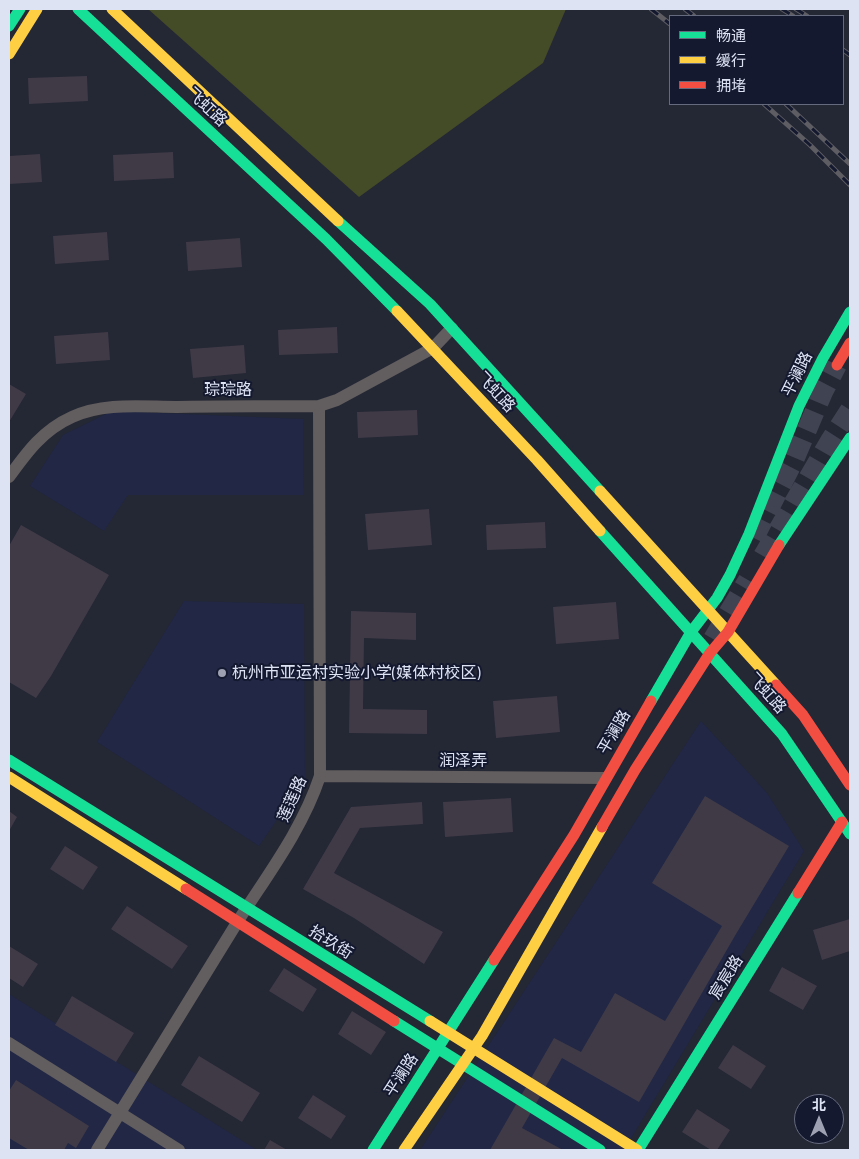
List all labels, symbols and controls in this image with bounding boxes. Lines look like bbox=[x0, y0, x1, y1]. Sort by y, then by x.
legend bbox=[669, 15, 844, 105]
text: 畅通 bbox=[716, 26, 746, 44]
text: 缓行 bbox=[716, 51, 746, 69]
text: 拥堵 bbox=[716, 76, 746, 94]
street label: 飞虹路 bbox=[183, 84, 231, 130]
street label: 平澜路 bbox=[778, 348, 816, 400]
street label: 飞虹路 bbox=[473, 368, 519, 416]
street label: 琮琮路 bbox=[204, 380, 252, 400]
place label: 杭州市亚运村实验小学(媒体村校区) bbox=[232, 663, 480, 683]
marker: 杭州市亚运村实验小学(媒体村校区) bbox=[216, 667, 228, 679]
street label: 飞虹路 bbox=[744, 669, 790, 717]
street label: 平澜路 bbox=[594, 706, 634, 758]
street label: 润泽弄 bbox=[439, 751, 487, 771]
street label: 莲莲路 bbox=[273, 773, 311, 825]
street label: 拾玖街 bbox=[306, 921, 356, 963]
street label: 宸宸路 bbox=[705, 952, 747, 1002]
street label: 平澜路 bbox=[380, 1050, 422, 1100]
north arrow bbox=[794, 1094, 844, 1144]
text: 北 bbox=[812, 1096, 826, 1113]

